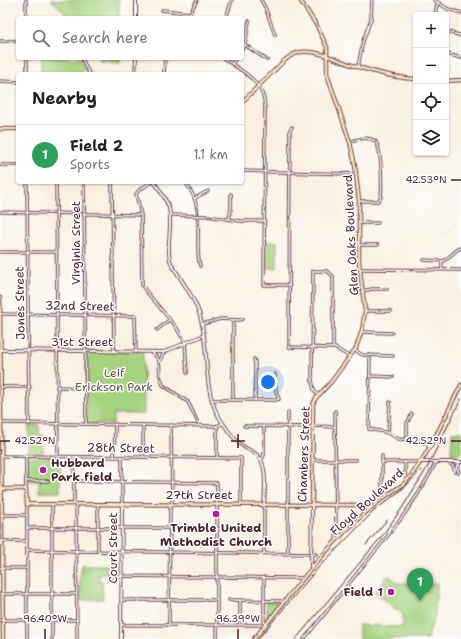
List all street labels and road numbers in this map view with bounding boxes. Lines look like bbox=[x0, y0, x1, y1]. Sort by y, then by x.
street label: Glen Oaks Boulevard bbox=[340, 174, 362, 296]
street label: Virginia Street bbox=[68, 201, 84, 285]
street label: Jones Street bbox=[11, 266, 29, 340]
street label: 32nd Street bbox=[45, 297, 115, 315]
street label: 31st Street bbox=[51, 334, 113, 350]
street label: Chambers Street bbox=[294, 406, 314, 502]
street label: 28th Street bbox=[87, 439, 155, 457]
street label: Floyd Boulevard bbox=[327, 465, 407, 539]
street label: 27th Street bbox=[165, 487, 233, 503]
street label: Court Street bbox=[105, 512, 121, 584]

